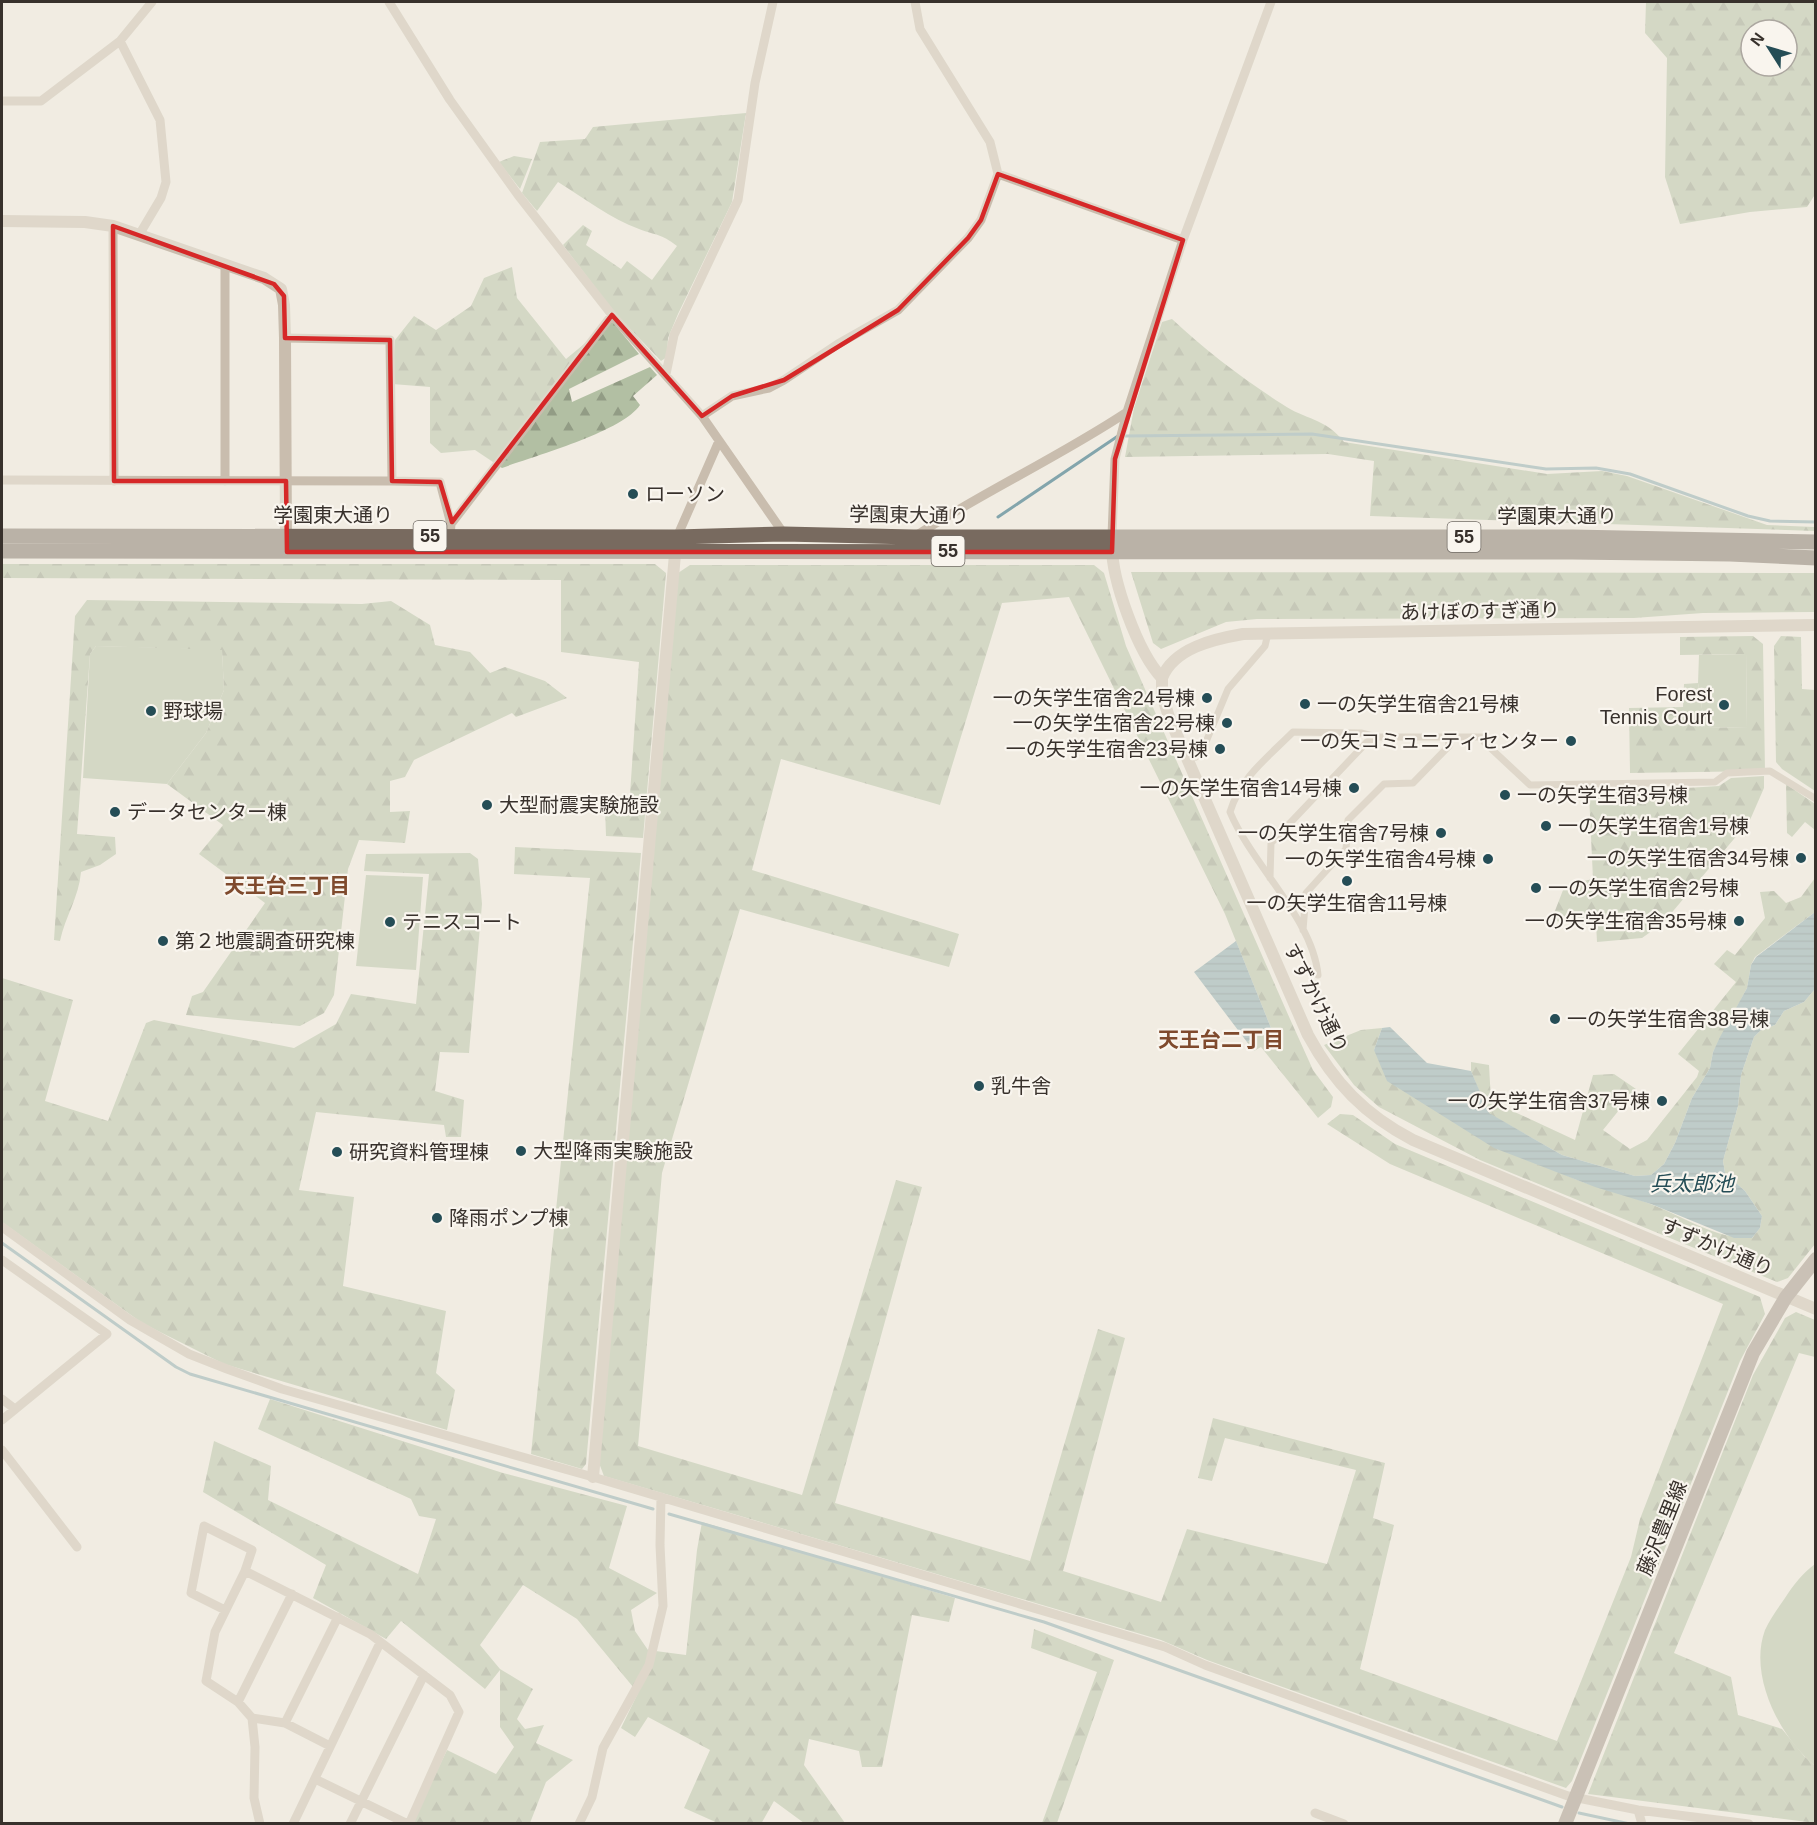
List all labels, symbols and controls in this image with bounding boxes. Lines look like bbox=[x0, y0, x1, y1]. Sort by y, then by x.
north arrow bbox=[1739, 18, 1799, 78]
text: N bbox=[1747, 30, 1768, 49]
place label: ローソン bbox=[645, 483, 725, 505]
marker: ローソン bbox=[626, 487, 640, 501]
street label: 学園東大通り bbox=[849, 503, 969, 527]
street label: 学園東大通り bbox=[273, 504, 393, 526]
street label: 学園東大通り bbox=[1497, 505, 1617, 527]
road number: 55 bbox=[414, 521, 446, 551]
road number: 55 bbox=[1448, 522, 1480, 552]
road number: 55 bbox=[932, 536, 964, 566]
street label: あけぼのすぎ通り bbox=[1400, 599, 1560, 623]
place label: Forest Tennis Court bbox=[1600, 683, 1712, 728]
place label: 一の矢学生宿舎24号棟 bbox=[993, 687, 1195, 709]
marker: 一の矢学生宿舎24号棟 bbox=[1200, 691, 1214, 705]
place label: 一の矢学生宿舎21号棟 bbox=[1317, 693, 1519, 715]
marker: 一の矢学生宿舎21号棟 bbox=[1298, 697, 1312, 711]
marker: Forest Tennis Court bbox=[1717, 698, 1731, 712]
place label: 野球場 bbox=[163, 700, 223, 722]
marker: 野球場 bbox=[144, 704, 158, 718]
place label: 一の矢学生宿舎22号棟 bbox=[1013, 712, 1215, 734]
marker: 一の矢学生宿舎22号棟 bbox=[1220, 716, 1234, 730]
place label: 一の矢コミュニティセンター bbox=[1300, 730, 1559, 752]
marker: 一の矢コミュニティセンター bbox=[1564, 734, 1578, 748]
place label: 一の矢学生宿舎23号棟 bbox=[1006, 738, 1208, 760]
marker: 一の矢学生宿舎23号棟 bbox=[1213, 742, 1227, 756]
place label: 一の矢学生宿舎14号棟 bbox=[1140, 777, 1342, 799]
marker: 一の矢学生宿舎14号棟 bbox=[1347, 781, 1361, 795]
place label: 一の矢学生宿3号棟 bbox=[1517, 784, 1688, 806]
marker: 一の矢学生宿3号棟 bbox=[1498, 788, 1512, 802]
place label: 大型耐震実験施設 bbox=[499, 794, 659, 816]
marker: 大型耐震実験施設 bbox=[480, 798, 494, 812]
place label: データセンター棟 bbox=[127, 801, 287, 823]
marker: データセンター棟 bbox=[108, 805, 122, 819]
place label: 一の矢学生宿舎1号棟 bbox=[1558, 815, 1749, 837]
marker: 一の矢学生宿舎1号棟 bbox=[1539, 819, 1553, 833]
place label: 一の矢学生宿舎7号棟 bbox=[1238, 822, 1429, 844]
marker: 一の矢学生宿舎7号棟 bbox=[1434, 826, 1448, 840]
place label: 一の矢学生宿舎34号棟 bbox=[1587, 847, 1789, 869]
place label: 一の矢学生宿舎4号棟 bbox=[1285, 848, 1476, 870]
marker: 一の矢学生宿舎34号棟 bbox=[1794, 851, 1808, 865]
marker: 一の矢学生宿舎4号棟 bbox=[1481, 852, 1495, 866]
district label: 天王台三丁目 bbox=[224, 874, 350, 897]
marker: 一の矢学生宿舎11号棟 bbox=[1340, 874, 1354, 888]
place label: 一の矢学生宿舎2号棟 bbox=[1548, 877, 1739, 899]
marker: 一の矢学生宿舎2号棟 bbox=[1529, 881, 1543, 895]
place label: 一の矢学生宿舎11号棟 bbox=[1247, 892, 1447, 914]
place label: 一の矢学生宿舎35号棟 bbox=[1525, 910, 1727, 932]
place label: テニスコート bbox=[402, 911, 522, 933]
marker: 一の矢学生宿舎35号棟 bbox=[1732, 914, 1746, 928]
marker: テニスコート bbox=[383, 915, 397, 929]
place label: 第２地震調査研究棟 bbox=[175, 930, 355, 952]
marker: 第２地震調査研究棟 bbox=[156, 934, 170, 948]
street label: すずかけ通り bbox=[1280, 939, 1352, 1057]
place label: 一の矢学生宿舎38号棟 bbox=[1567, 1008, 1769, 1030]
marker: 一の矢学生宿舎38号棟 bbox=[1548, 1012, 1562, 1026]
district label: 天王台二丁目 bbox=[1158, 1028, 1284, 1051]
place label: 乳牛舎 bbox=[991, 1075, 1051, 1097]
marker: 乳牛舎 bbox=[972, 1079, 986, 1093]
place label: 一の矢学生宿舎37号棟 bbox=[1448, 1090, 1650, 1112]
marker: 一の矢学生宿舎37号棟 bbox=[1655, 1094, 1669, 1108]
place label: 大型降雨実験施設 bbox=[533, 1140, 693, 1162]
place label: 研究資料管理棟 bbox=[349, 1141, 489, 1163]
marker: 大型降雨実験施設 bbox=[514, 1144, 528, 1158]
marker: 研究資料管理棟 bbox=[330, 1145, 344, 1159]
water label: 兵太郎池 bbox=[1650, 1172, 1736, 1195]
place label: 降雨ポンプ棟 bbox=[449, 1207, 568, 1229]
marker: 降雨ポンプ棟 bbox=[430, 1211, 444, 1225]
street label: すずかけ通り bbox=[1657, 1213, 1777, 1281]
street label: 藤沢豊里線 bbox=[1633, 1478, 1691, 1578]

